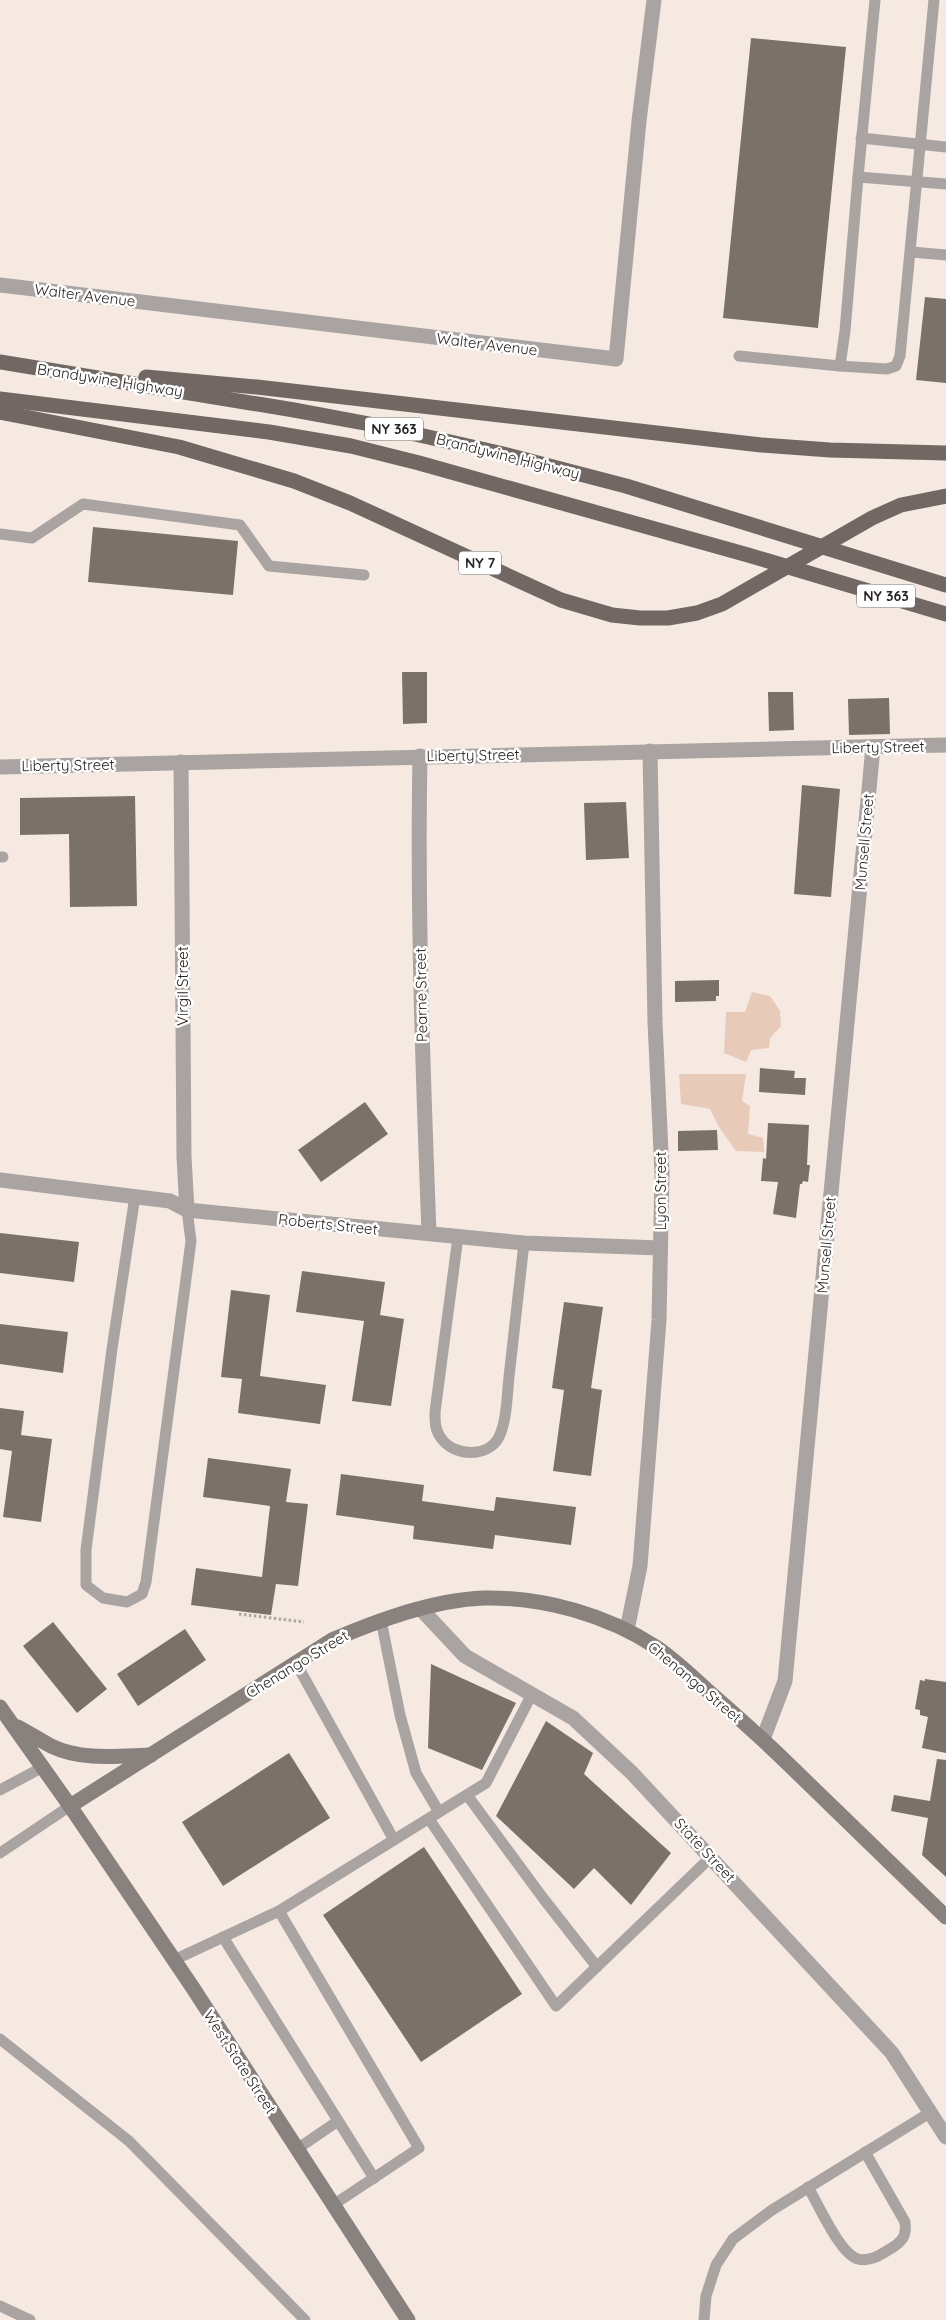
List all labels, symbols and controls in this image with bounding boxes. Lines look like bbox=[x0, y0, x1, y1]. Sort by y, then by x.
street label: Walter Avenue bbox=[33, 279, 137, 311]
street label: Walter Avenue bbox=[435, 328, 539, 360]
street label: Brandywine Highway bbox=[36, 359, 184, 401]
road number: NY 363 bbox=[365, 418, 423, 440]
street label: Brandywine Highway bbox=[434, 429, 582, 483]
road number: NY 7 bbox=[459, 552, 501, 574]
road number: NY 363 bbox=[857, 584, 915, 608]
street label: Liberty Street bbox=[831, 737, 925, 757]
street label: Liberty Street bbox=[426, 745, 520, 765]
street label: Liberty Street bbox=[21, 755, 115, 775]
street label: Munsell Street bbox=[850, 793, 878, 891]
street label: Virgil Street bbox=[173, 946, 192, 1026]
street label: Pearne Street bbox=[411, 948, 431, 1042]
street label: Lyon Street bbox=[651, 1152, 670, 1230]
street label: Munsell Street bbox=[812, 1196, 840, 1294]
street label: Roberts Street bbox=[277, 1209, 379, 1239]
street label: Chenango Street bbox=[242, 1626, 352, 1702]
street label: Chenango Street bbox=[644, 1637, 746, 1727]
street label: State Street bbox=[670, 1814, 740, 1886]
street label: West State Street bbox=[199, 2006, 281, 2118]

